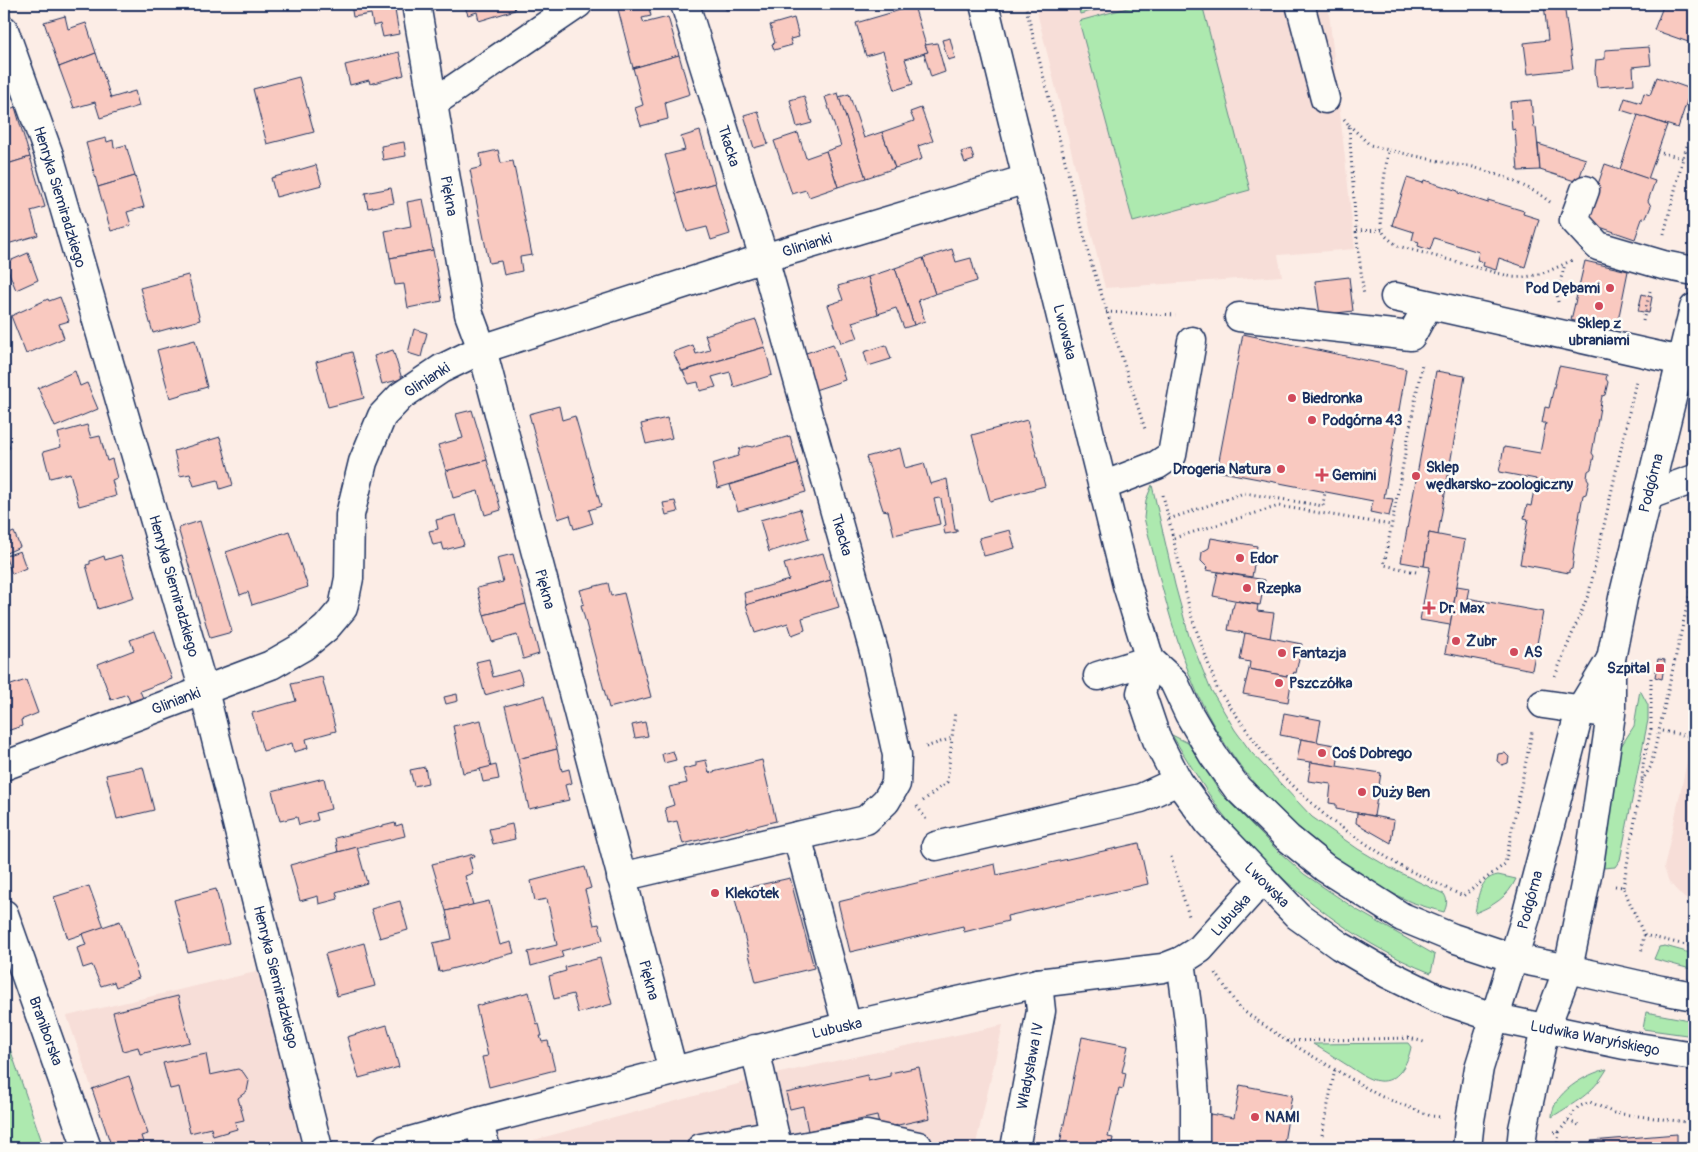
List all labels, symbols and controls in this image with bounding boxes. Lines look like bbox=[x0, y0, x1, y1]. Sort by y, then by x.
street label: Tkacka bbox=[713, 123, 744, 169]
street label: Henryka Siemiradzkiego bbox=[29, 124, 90, 270]
street label: Piękna bbox=[436, 174, 461, 218]
street label: Glinianki bbox=[780, 229, 835, 262]
place label: Pod Dębami bbox=[1525, 279, 1600, 298]
marker: Pod Dębami bbox=[1604, 282, 1616, 294]
marker: Sklep z ubraniami bbox=[1593, 300, 1605, 312]
street label: Lwowska bbox=[1048, 302, 1081, 362]
place label: Sklep z ubraniami bbox=[1569, 314, 1630, 350]
street label: Glinianki bbox=[401, 358, 454, 402]
place label: Biedronka bbox=[1302, 389, 1363, 408]
marker: Biedronka bbox=[1286, 392, 1298, 404]
place label: Podgórna 43 bbox=[1322, 411, 1403, 430]
marker: Podgórna 43 bbox=[1306, 414, 1318, 426]
street label: Podgórna bbox=[1635, 452, 1668, 515]
place label: Sklep wędkarsko-zoologiczny bbox=[1426, 458, 1574, 494]
place label: Drogeria Natura bbox=[1173, 460, 1271, 479]
marker: Drogeria Natura bbox=[1275, 463, 1287, 475]
place label: Gemini bbox=[1332, 466, 1377, 485]
marker: Gemini bbox=[1316, 469, 1328, 481]
marker: Sklep wędkarsko-zoologiczny bbox=[1410, 470, 1422, 482]
street label: Tkacka bbox=[827, 512, 857, 558]
street label: Henryka Siemiradzkiego bbox=[144, 513, 203, 659]
place label: Edor bbox=[1250, 549, 1279, 568]
marker: Edor bbox=[1234, 552, 1246, 564]
street label: Piękna bbox=[530, 567, 559, 611]
place label: Rzepka bbox=[1257, 579, 1301, 598]
marker: Rzepka bbox=[1241, 582, 1253, 594]
place label: Dr. Max bbox=[1439, 599, 1485, 618]
marker: Dr. Max bbox=[1423, 602, 1435, 614]
place label: Żubr bbox=[1466, 632, 1498, 651]
marker: Żubr bbox=[1450, 635, 1462, 647]
place label: AS bbox=[1524, 643, 1543, 662]
place label: Fantazja bbox=[1292, 644, 1346, 663]
marker: AS bbox=[1508, 646, 1520, 658]
marker: Fantazja bbox=[1276, 647, 1288, 659]
place label: Szpital bbox=[1607, 659, 1650, 678]
marker: Szpital bbox=[1654, 662, 1666, 674]
place label: Pszczółka bbox=[1289, 674, 1352, 693]
marker: Pszczółka bbox=[1273, 677, 1285, 689]
street label: Glinianki bbox=[149, 683, 204, 719]
place label: Coś Dobrego bbox=[1332, 744, 1412, 763]
marker: Coś Dobrego bbox=[1316, 747, 1328, 759]
place label: Duży Ben bbox=[1372, 783, 1431, 802]
marker: Duży Ben bbox=[1356, 786, 1368, 798]
street label: Lwowska bbox=[1240, 859, 1293, 912]
street label: Podgórna bbox=[1514, 869, 1547, 932]
place label: Klekotek bbox=[725, 884, 780, 903]
marker: Klekotek bbox=[709, 887, 721, 899]
street label: Lubuska bbox=[1207, 890, 1255, 941]
street label: Henryka Siemiradzkiego bbox=[249, 904, 302, 1051]
street label: Piękna bbox=[634, 958, 663, 1002]
street label: Braniborska bbox=[24, 994, 67, 1068]
street label: Lubuska bbox=[810, 1014, 864, 1043]
street label: Ludwika Waryńskiego bbox=[1529, 1017, 1661, 1060]
street label: Władysława IV bbox=[1013, 1021, 1048, 1111]
place label: NAMI bbox=[1265, 1108, 1300, 1127]
marker: NAMI bbox=[1249, 1111, 1261, 1123]

